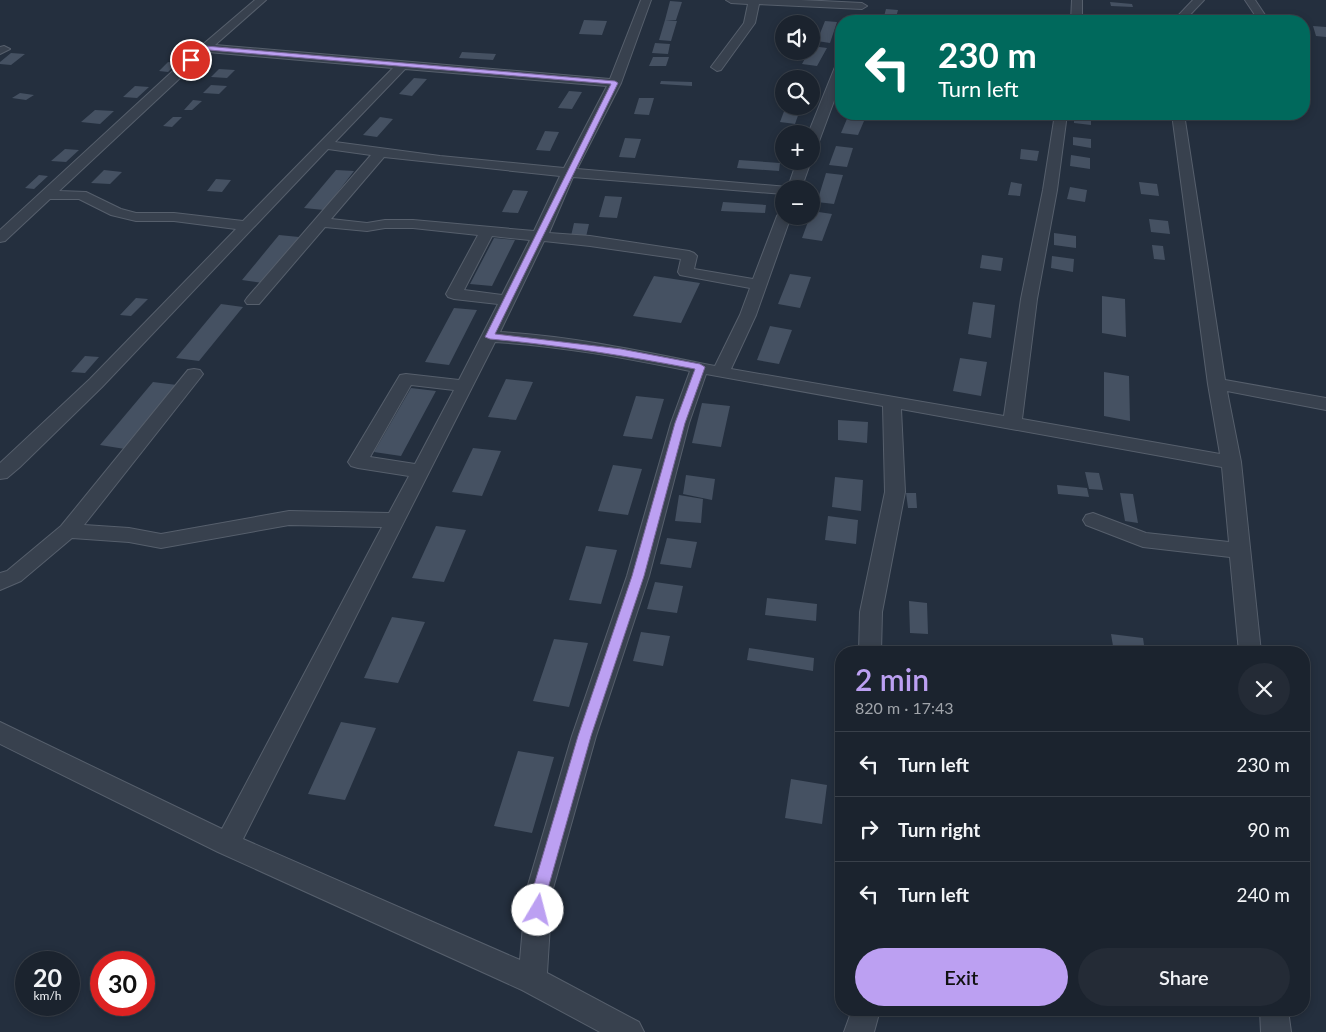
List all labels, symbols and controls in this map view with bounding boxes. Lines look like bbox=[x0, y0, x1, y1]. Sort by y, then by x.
map controls bbox=[775, 15, 820, 225]
button: sound bbox=[775, 15, 820, 60]
text: 230 m bbox=[938, 33, 1037, 75]
icon: left bbox=[855, 35, 920, 100]
pin bbox=[170, 39, 212, 81]
icon: arrive bbox=[177, 46, 205, 74]
button: search bbox=[775, 70, 820, 115]
text: Turn left bbox=[938, 75, 1019, 102]
button: + bbox=[775, 125, 820, 170]
button: − bbox=[775, 180, 820, 225]
text: 2 min bbox=[855, 661, 929, 697]
button: close bbox=[1238, 663, 1290, 715]
text: 820 m · 17:43 bbox=[855, 698, 954, 717]
icon: left bbox=[855, 750, 883, 778]
text: Turn left bbox=[898, 753, 969, 776]
text: 230 m bbox=[1236, 753, 1290, 776]
icon: right bbox=[855, 815, 883, 843]
text: Turn right bbox=[898, 818, 980, 841]
text: 90 m bbox=[1247, 818, 1290, 841]
icon: left bbox=[855, 880, 883, 908]
position arrow bbox=[511, 883, 563, 935]
text: Turn left bbox=[898, 883, 969, 906]
text: 240 m bbox=[1236, 883, 1290, 906]
button: Exit bbox=[855, 948, 1068, 1006]
button: Share bbox=[1078, 948, 1290, 1006]
speed limit sign: 30 bbox=[90, 951, 155, 1016]
text: 20 bbox=[33, 962, 62, 992]
text: km/h bbox=[33, 988, 62, 1003]

